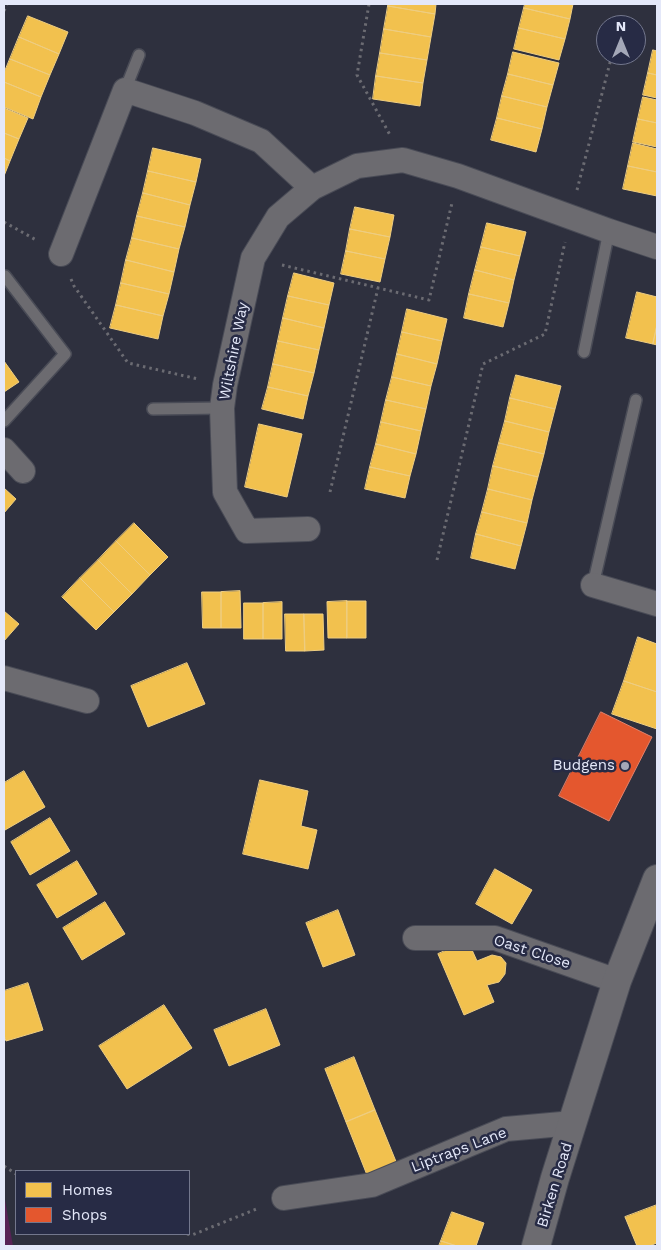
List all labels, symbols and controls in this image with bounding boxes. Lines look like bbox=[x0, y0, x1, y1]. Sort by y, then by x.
north arrow bbox=[596, 15, 646, 65]
text: N bbox=[616, 18, 626, 34]
street label: Wiltshire Way bbox=[216, 300, 252, 402]
place label: Budgens bbox=[553, 757, 615, 775]
marker: Budgens bbox=[619, 760, 631, 772]
street label: Oast Close bbox=[491, 931, 573, 973]
street label: Liptraps Lane bbox=[409, 1124, 509, 1176]
street label: Birken Road bbox=[534, 1140, 576, 1230]
legend bbox=[15, 1170, 190, 1235]
text: Homes bbox=[62, 1181, 113, 1199]
text: Shops bbox=[62, 1206, 107, 1224]

